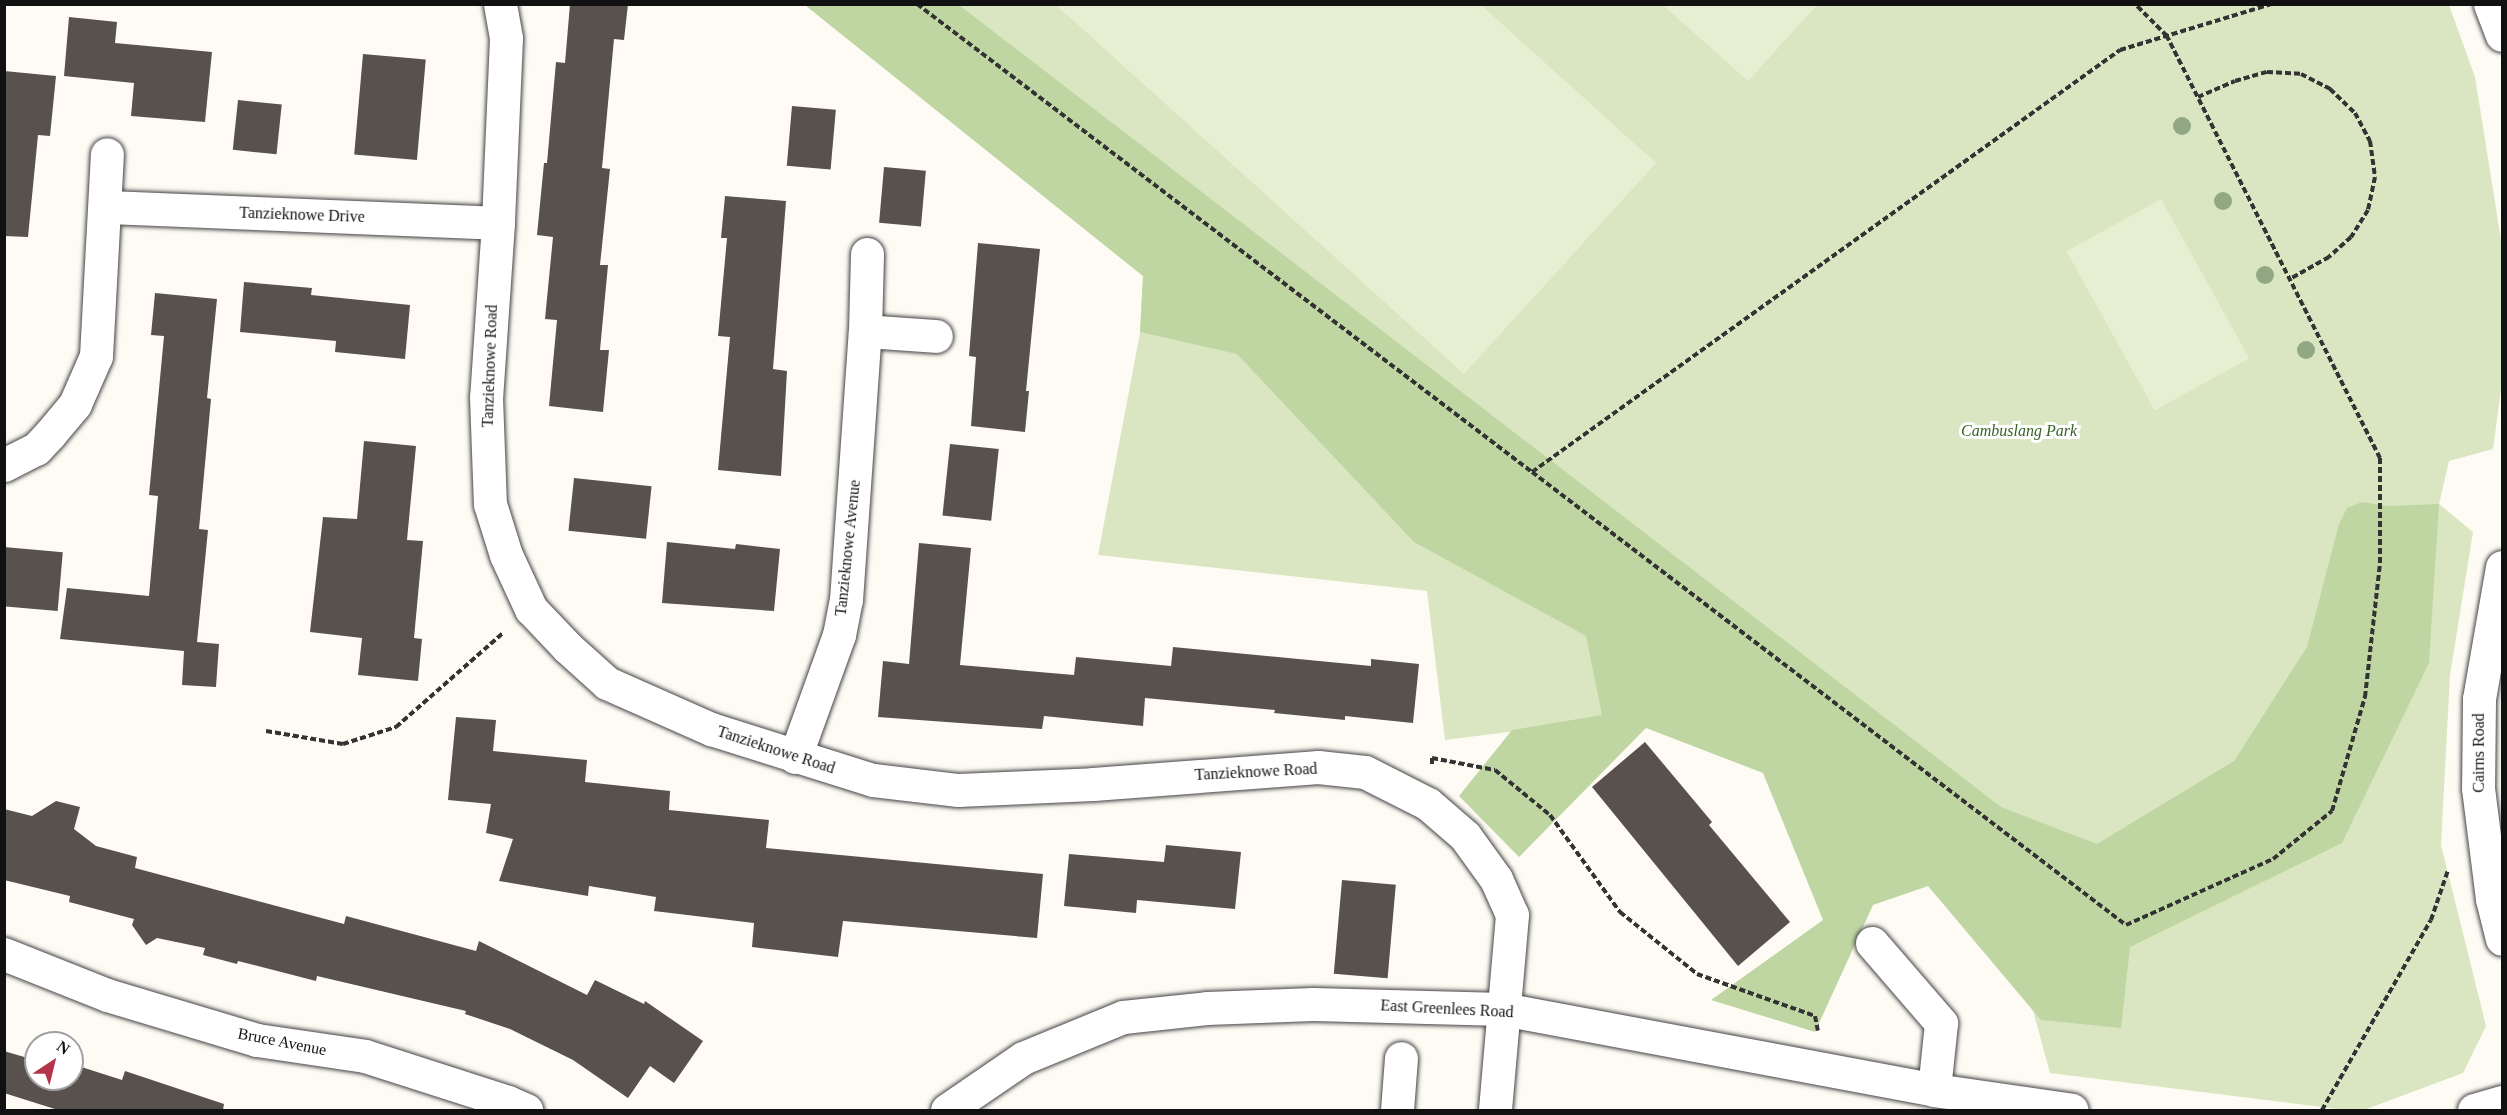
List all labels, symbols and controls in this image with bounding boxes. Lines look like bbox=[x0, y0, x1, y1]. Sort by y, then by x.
street label: Tanzieknowe Drive bbox=[239, 203, 365, 227]
street label: Tanzieknowe Road bbox=[478, 304, 502, 428]
park label: Cambuslang Park bbox=[1961, 421, 2077, 441]
street label: Tanzieknowe Avenue bbox=[831, 479, 865, 617]
street label: Cairns Road bbox=[2469, 713, 2489, 793]
street label: Tanzieknowe Road bbox=[715, 722, 837, 778]
street label: Tanzieknowe Road bbox=[1194, 759, 1318, 785]
street label: East Greenlees Road bbox=[1380, 996, 1514, 1022]
street label: Bruce Avenue bbox=[236, 1024, 328, 1060]
north arrow bbox=[24, 1031, 84, 1091]
text: N bbox=[54, 1037, 73, 1058]

